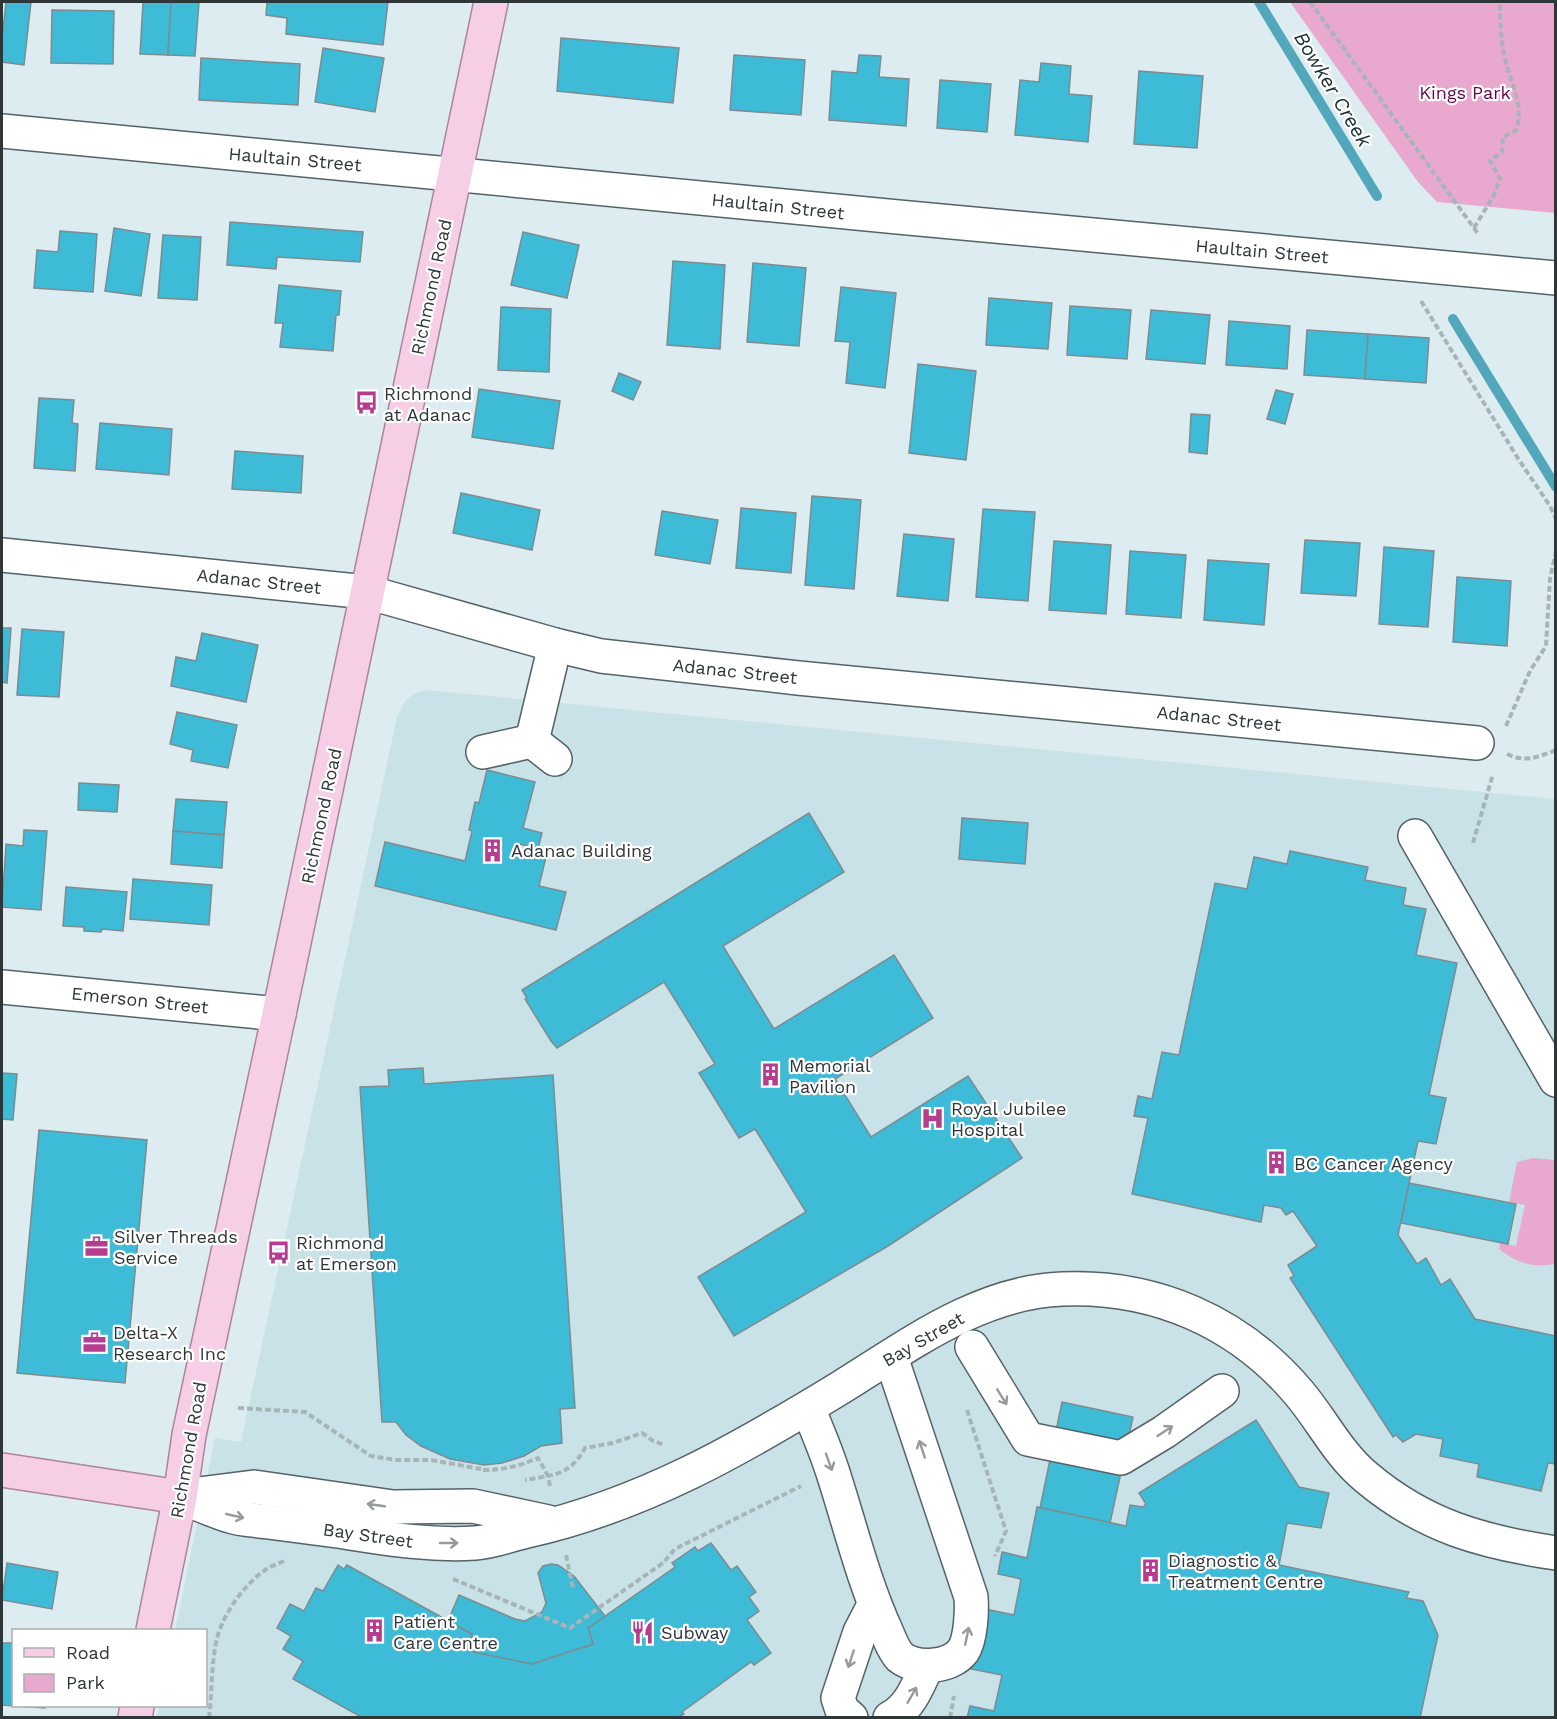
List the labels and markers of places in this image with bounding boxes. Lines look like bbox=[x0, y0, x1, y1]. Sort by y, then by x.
place label: Richmond at Adanac bbox=[384, 383, 472, 425]
bus stop icon: Richmond at Adanac bbox=[353, 390, 379, 416]
building icon: Adanac Building bbox=[480, 837, 506, 863]
place label: Adanac Building bbox=[511, 840, 652, 861]
place label: Memorial Pavilion bbox=[789, 1055, 871, 1097]
building icon: Memorial Pavilion bbox=[758, 1062, 784, 1088]
place label: Royal Jubilee Hospital bbox=[951, 1098, 1067, 1140]
hospital icon: Royal Jubilee Hospital bbox=[920, 1105, 946, 1131]
building icon: BC Cancer Agency bbox=[1263, 1150, 1289, 1176]
place label: BC Cancer Agency bbox=[1294, 1153, 1453, 1174]
place label: Silver Threads Service bbox=[114, 1226, 238, 1268]
place label: Richmond at Emerson bbox=[296, 1232, 397, 1274]
office icon: Silver Threads Service bbox=[83, 1233, 109, 1259]
bus stop icon: Richmond at Emerson bbox=[265, 1239, 291, 1265]
place label: Delta-X Research Inc bbox=[113, 1322, 226, 1364]
office icon: Delta-X Research Inc bbox=[82, 1329, 108, 1355]
place label: Diagnostic & Treatment Centre bbox=[1168, 1550, 1323, 1592]
building icon: Diagnostic & Treatment Centre bbox=[1137, 1557, 1163, 1583]
place label: Patient Care Centre bbox=[393, 1611, 498, 1653]
building icon: Patient Care Centre bbox=[362, 1618, 388, 1644]
restaurant icon: Subway bbox=[630, 1619, 656, 1645]
place label: Subway bbox=[661, 1622, 729, 1643]

